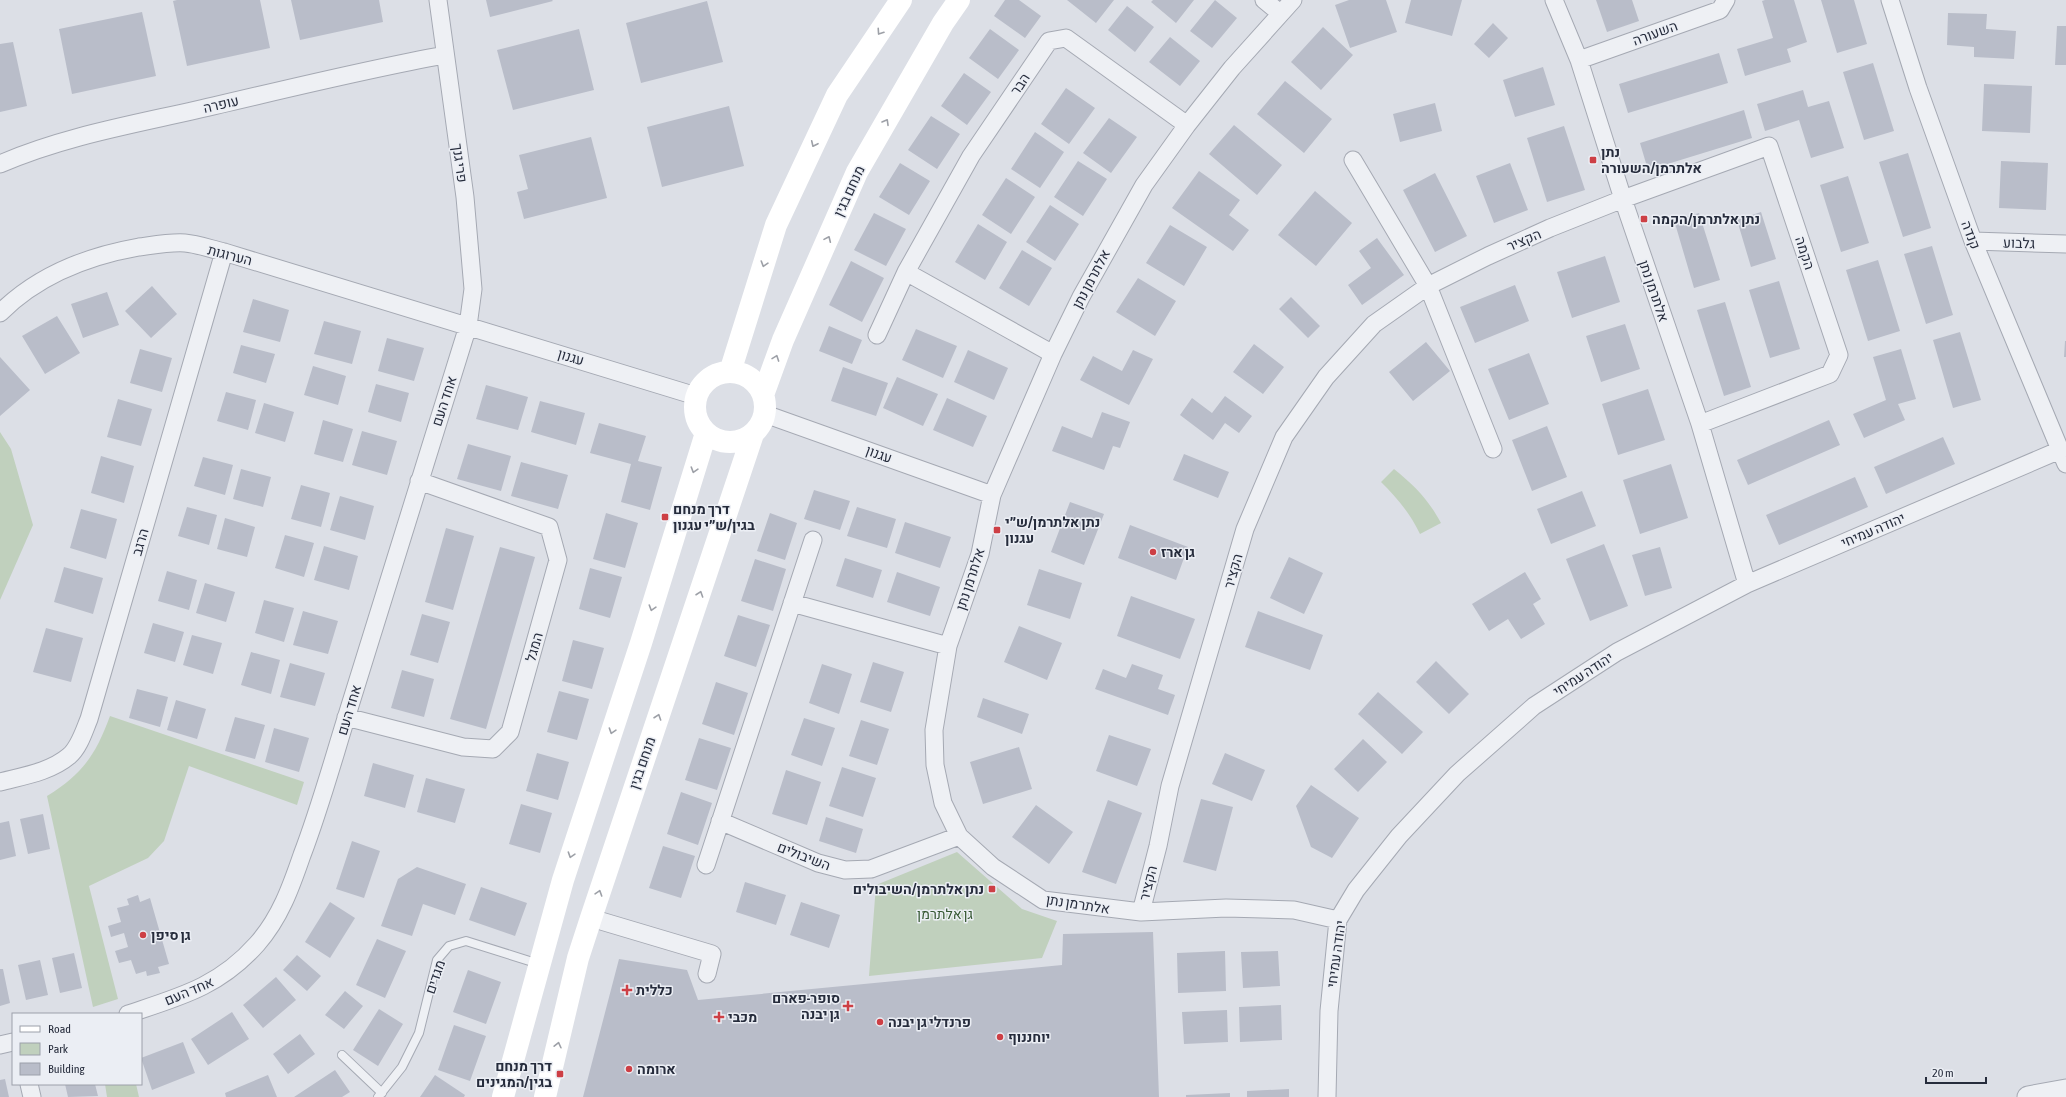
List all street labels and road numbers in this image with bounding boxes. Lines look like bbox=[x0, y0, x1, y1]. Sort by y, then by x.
street label: השעורה bbox=[1630, 17, 1680, 49]
street label: הבר bbox=[1007, 70, 1033, 98]
street label: עופרה bbox=[202, 92, 240, 116]
street label: פרי גנך bbox=[449, 142, 471, 184]
street label: מנחם בגין bbox=[830, 163, 868, 219]
street label: קנדה bbox=[1958, 218, 1984, 252]
street label: הקציר bbox=[1504, 226, 1544, 254]
street label: הקמה bbox=[1792, 234, 1818, 272]
street label: גלבוע bbox=[2003, 234, 2035, 252]
street label: הערוגות bbox=[206, 241, 254, 269]
street label: אלתרמן נתן bbox=[1069, 247, 1113, 311]
street label: אלתרמן נתן bbox=[1636, 258, 1672, 324]
street label: עגנון bbox=[556, 345, 586, 369]
street label: אחד העם bbox=[428, 374, 460, 428]
street label: עגנון bbox=[864, 442, 894, 466]
street label: יהודה עמיחי bbox=[1839, 509, 1907, 551]
street label: הרגב bbox=[128, 526, 152, 558]
street label: אלתרמן נתן bbox=[952, 546, 988, 612]
street label: הקציר bbox=[1220, 552, 1246, 590]
street label: המגל bbox=[522, 631, 546, 663]
street label: יהודה עמיחי bbox=[1550, 649, 1616, 699]
street label: אחד העם bbox=[334, 683, 364, 737]
street label: מנחם בגין bbox=[626, 735, 658, 791]
street label: השיבולים bbox=[775, 839, 833, 873]
street label: הקציר bbox=[1136, 864, 1160, 902]
street label: אלתרמן נתן bbox=[1045, 891, 1111, 917]
street label: יהודה עמיחי bbox=[1323, 919, 1349, 989]
street label: מגדים bbox=[422, 958, 448, 996]
street label: אחד העם bbox=[162, 973, 216, 1009]

